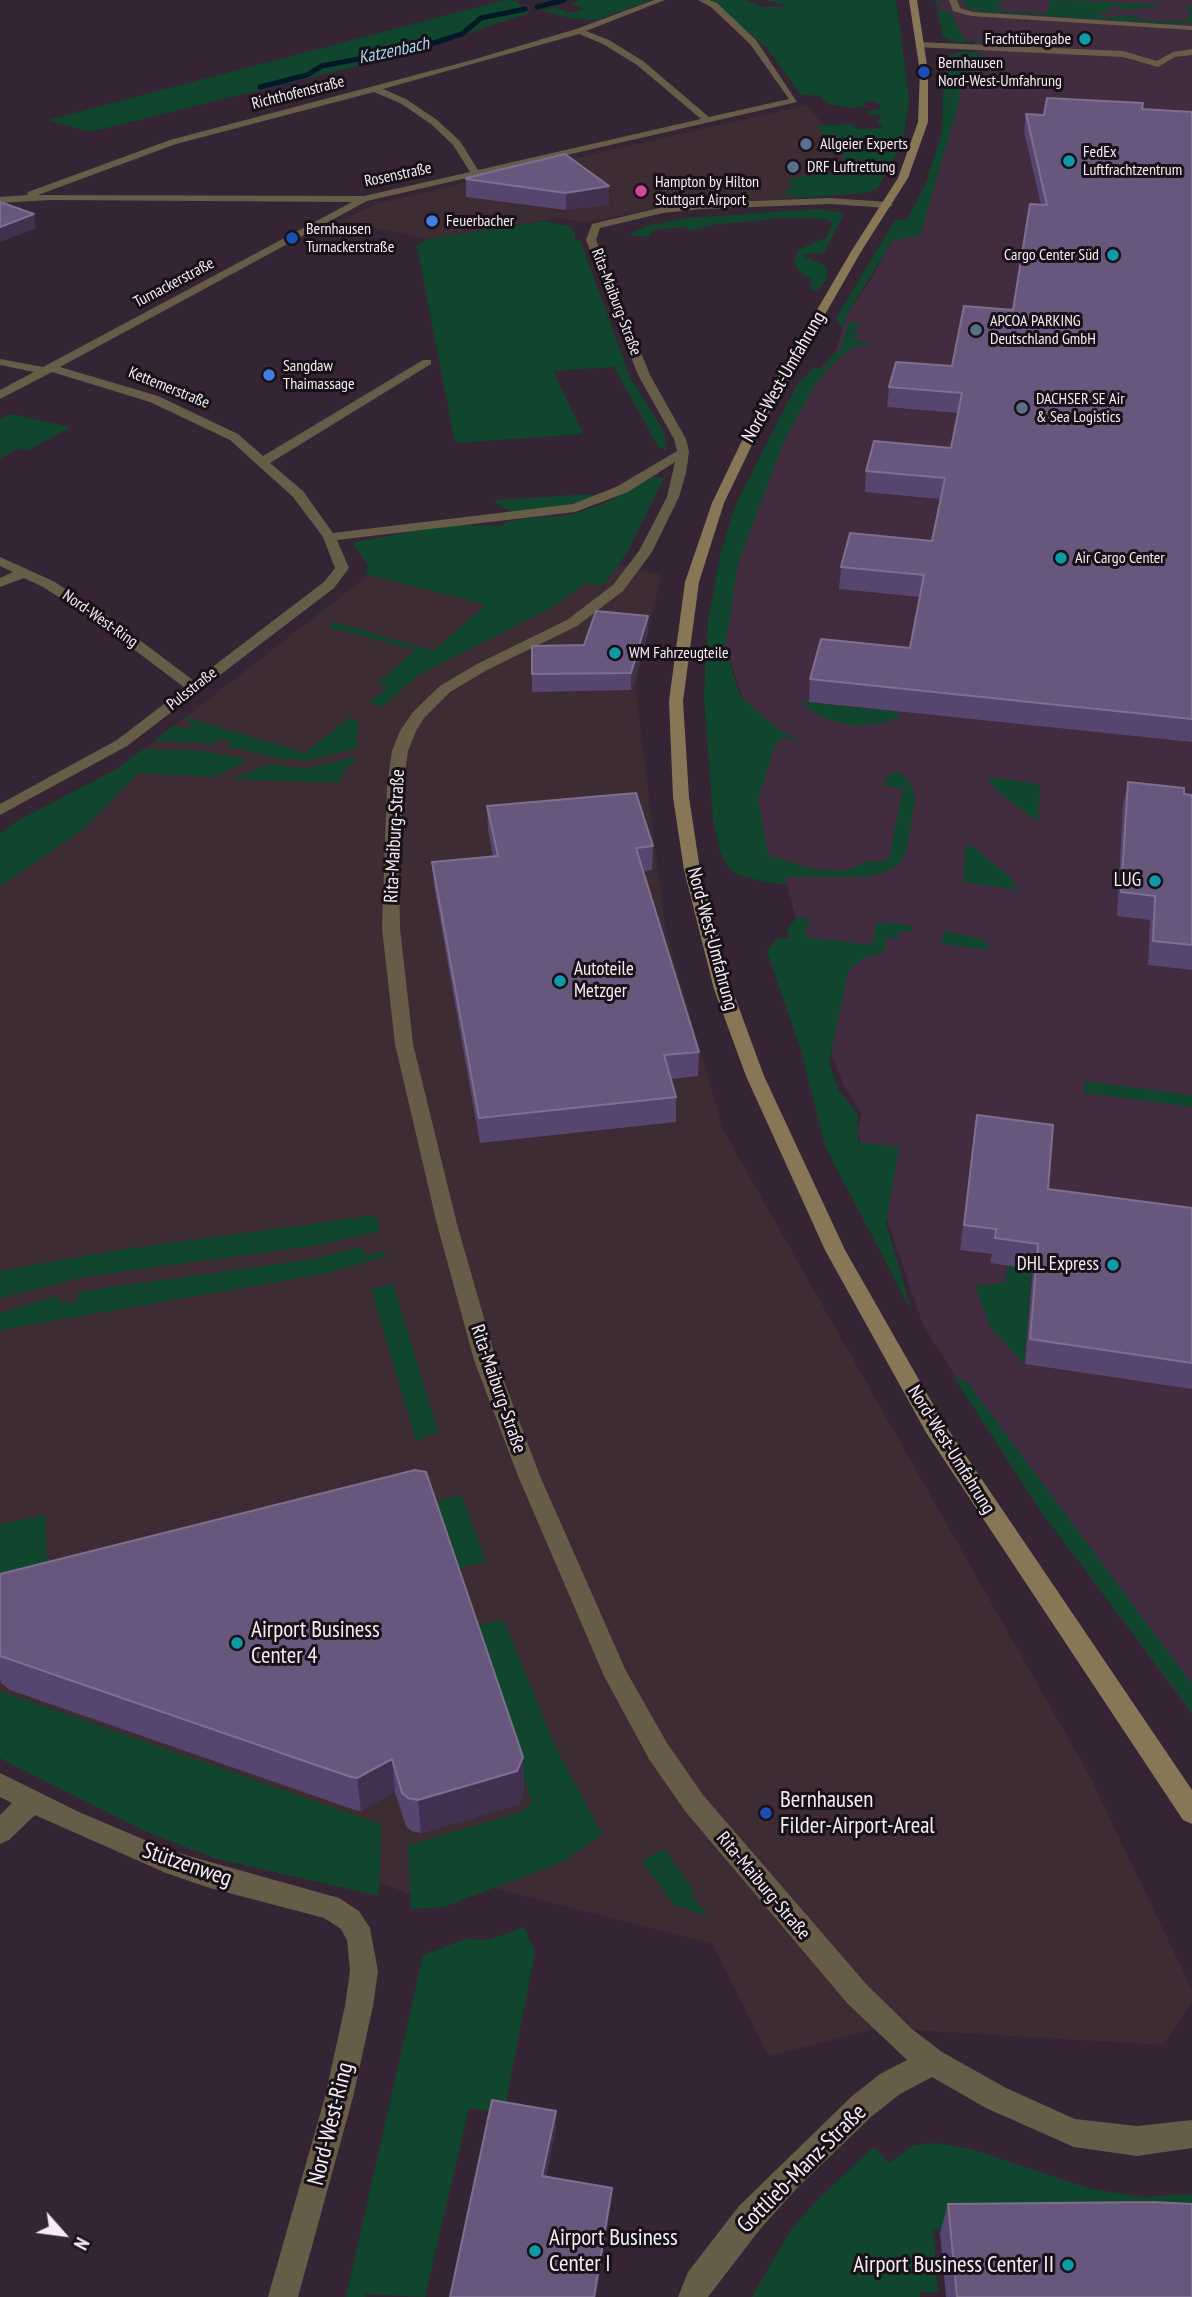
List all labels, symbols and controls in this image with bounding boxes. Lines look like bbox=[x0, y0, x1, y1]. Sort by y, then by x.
place label: Frachtübergabe bbox=[985, 29, 1071, 49]
marker: Frachtübergabe bbox=[1077, 31, 1093, 47]
water label: Katzenbach bbox=[357, 33, 431, 69]
place label: Bernhausen Nord-West-Umfahrung bbox=[938, 53, 1062, 91]
marker: Bernhausen Nord-West-Umfahrung bbox=[916, 64, 932, 80]
street label: Richthofenstraße bbox=[250, 72, 346, 114]
place label: Allgeier Experts bbox=[820, 134, 908, 154]
marker: Allgeier Experts bbox=[798, 136, 814, 152]
place label: FedEx Luftfrachtzentrum bbox=[1083, 142, 1182, 180]
marker: FedEx Luftfrachtzentrum bbox=[1061, 153, 1077, 169]
place label: DRF Luftrettung bbox=[807, 157, 895, 177]
street label: Rosenstraße bbox=[363, 159, 433, 191]
marker: DRF Luftrettung bbox=[785, 159, 801, 175]
place label: Hampton by Hilton Stuttgart Airport bbox=[655, 172, 759, 210]
marker: Hampton by Hilton Stuttgart Airport bbox=[633, 183, 649, 199]
place label: Feuerbacher bbox=[446, 211, 514, 231]
marker: Feuerbacher bbox=[424, 213, 440, 229]
place label: Bernhausen Turnackerstraße bbox=[306, 219, 394, 257]
marker: Bernhausen Turnackerstraße bbox=[284, 230, 300, 246]
place label: Cargo Center Süd bbox=[1004, 245, 1099, 265]
street label: Rita-Maiburg-Straße bbox=[587, 246, 645, 358]
marker: Cargo Center Süd bbox=[1105, 247, 1121, 263]
street label: Turnackerstraße bbox=[131, 254, 217, 312]
street label: Nord-West-Umfahrung bbox=[737, 308, 831, 446]
place label: APCOA PARKING Deutschland GmbH bbox=[990, 311, 1096, 349]
marker: APCOA PARKING Deutschland GmbH bbox=[968, 322, 984, 338]
place label: Sangdaw Thaimassage bbox=[283, 356, 355, 394]
street label: Kettemerstraße bbox=[126, 363, 212, 413]
marker: Sangdaw Thaimassage bbox=[261, 367, 277, 383]
place label: DACHSER SE Air & Sea Logistics bbox=[1036, 389, 1125, 427]
marker: DACHSER SE Air & Sea Logistics bbox=[1014, 400, 1030, 416]
place label: Air Cargo Center bbox=[1075, 548, 1165, 568]
marker: Air Cargo Center bbox=[1053, 550, 1069, 566]
street label: Nord-West-Ring bbox=[59, 586, 141, 652]
place label: WM Fahrzeugteile bbox=[629, 643, 728, 663]
marker: WM Fahrzeugteile bbox=[607, 645, 623, 661]
street label: Pulsstraße bbox=[163, 664, 221, 714]
street label: Rita-Maiburg-Straße bbox=[380, 768, 410, 904]
street label: Nord-West-Umfahrung bbox=[682, 865, 742, 1013]
place label: LUG bbox=[1114, 870, 1141, 892]
marker: LUG bbox=[1147, 873, 1163, 889]
place label: Autoteile Metzger bbox=[574, 959, 634, 1003]
marker: Autoteile Metzger bbox=[552, 973, 568, 989]
place label: DHL Express bbox=[1017, 1254, 1099, 1276]
marker: DHL Express bbox=[1105, 1257, 1121, 1273]
street label: Rita-Maiburg-Straße bbox=[465, 1322, 531, 1456]
street label: Nord-West-Umfahrung bbox=[902, 1382, 1000, 1518]
place label: Airport Business Center 4 bbox=[251, 1616, 380, 1670]
marker: Airport Business Center 4 bbox=[229, 1635, 245, 1651]
place label: Bernhausen Filder-Airport-Areal bbox=[780, 1786, 935, 1840]
marker: Bernhausen Filder-Airport-Areal bbox=[758, 1805, 774, 1821]
street label: Rita-Maiburg-Straße bbox=[711, 1827, 815, 1945]
street label: Stützenweg bbox=[139, 1837, 235, 1893]
street label: Nord-West-Ring bbox=[302, 2060, 360, 2188]
street label: Gottlieb-Manz-Straße bbox=[732, 2099, 872, 2239]
north arrow bbox=[28, 2199, 98, 2269]
place label: Airport Business Center I bbox=[549, 2224, 678, 2278]
text: N bbox=[69, 2234, 95, 2254]
marker: Airport Business Center I bbox=[527, 2243, 543, 2259]
place label: Airport Business Center II bbox=[853, 2251, 1054, 2279]
marker: Airport Business Center II bbox=[1060, 2257, 1076, 2273]

